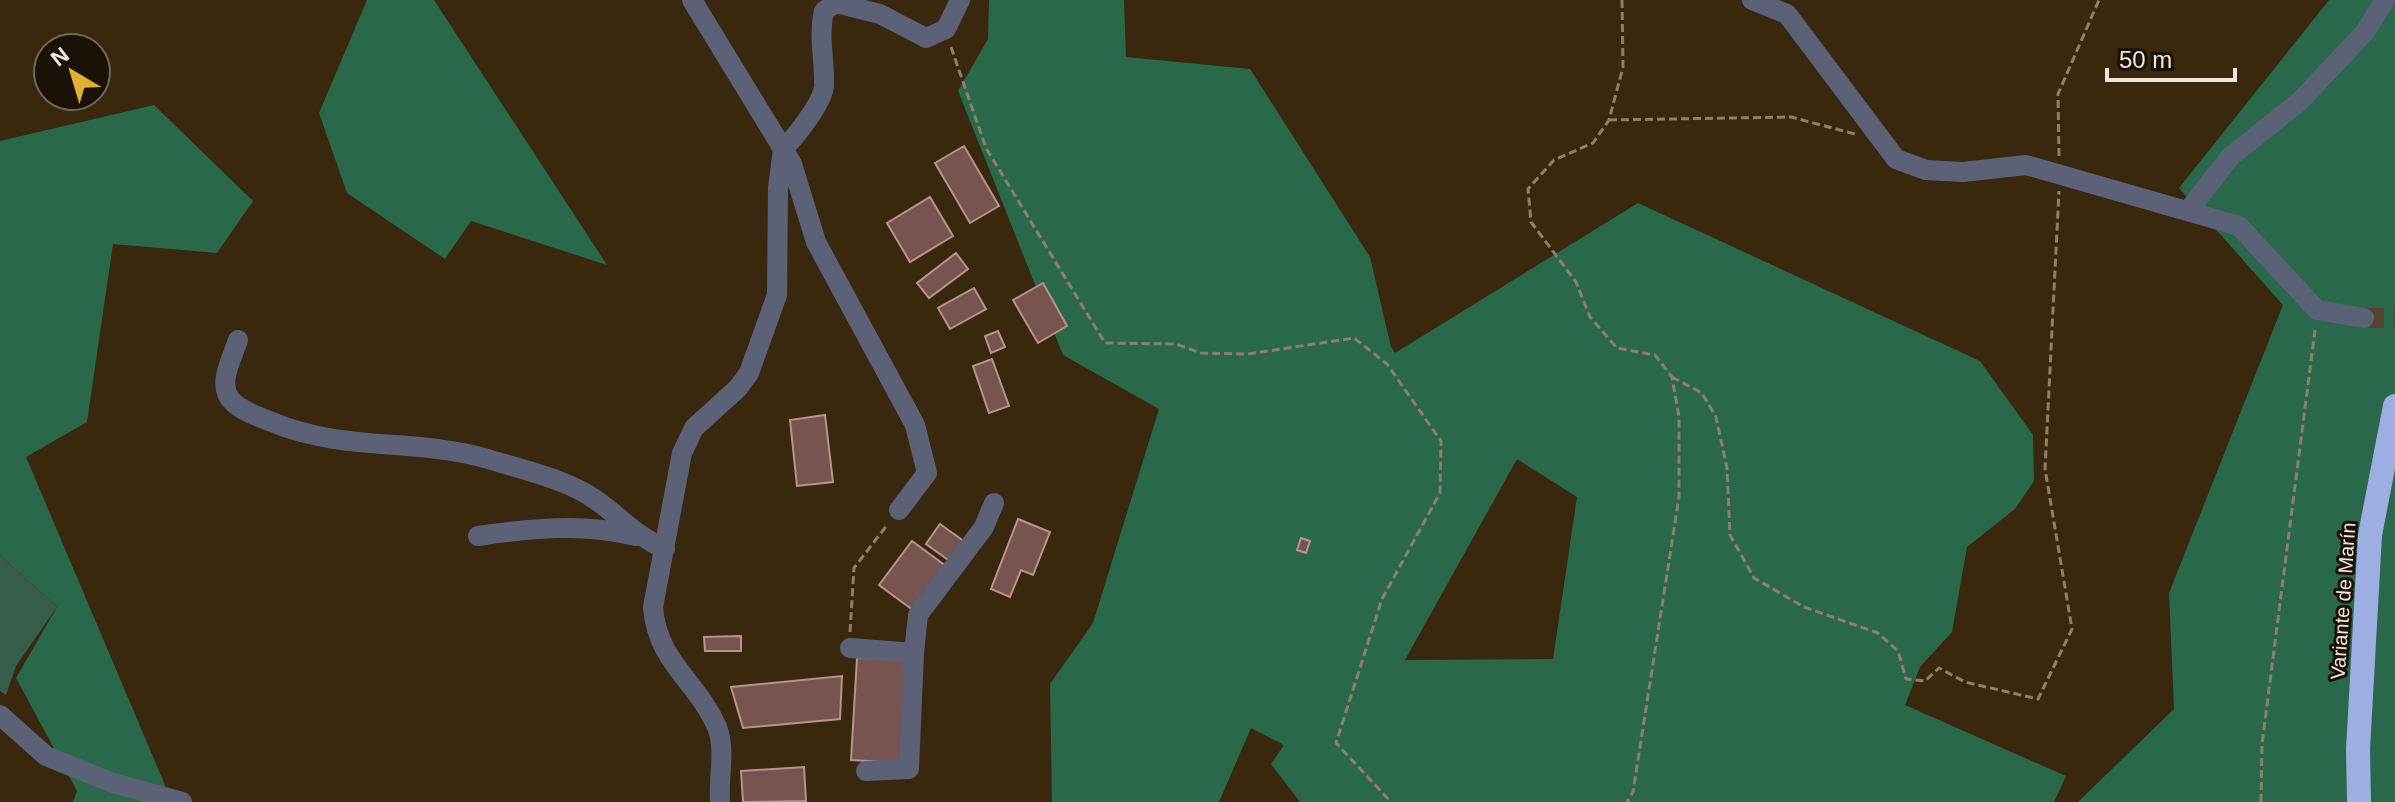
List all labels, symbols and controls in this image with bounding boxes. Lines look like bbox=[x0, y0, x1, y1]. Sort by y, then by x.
north arrow bbox=[32, 32, 112, 112]
scale bar bbox=[2107, 32, 2235, 82]
text: N bbox=[46, 42, 74, 71]
text: 50 m bbox=[2119, 46, 2172, 73]
street label: Variante de Marín bbox=[2327, 522, 2359, 680]

